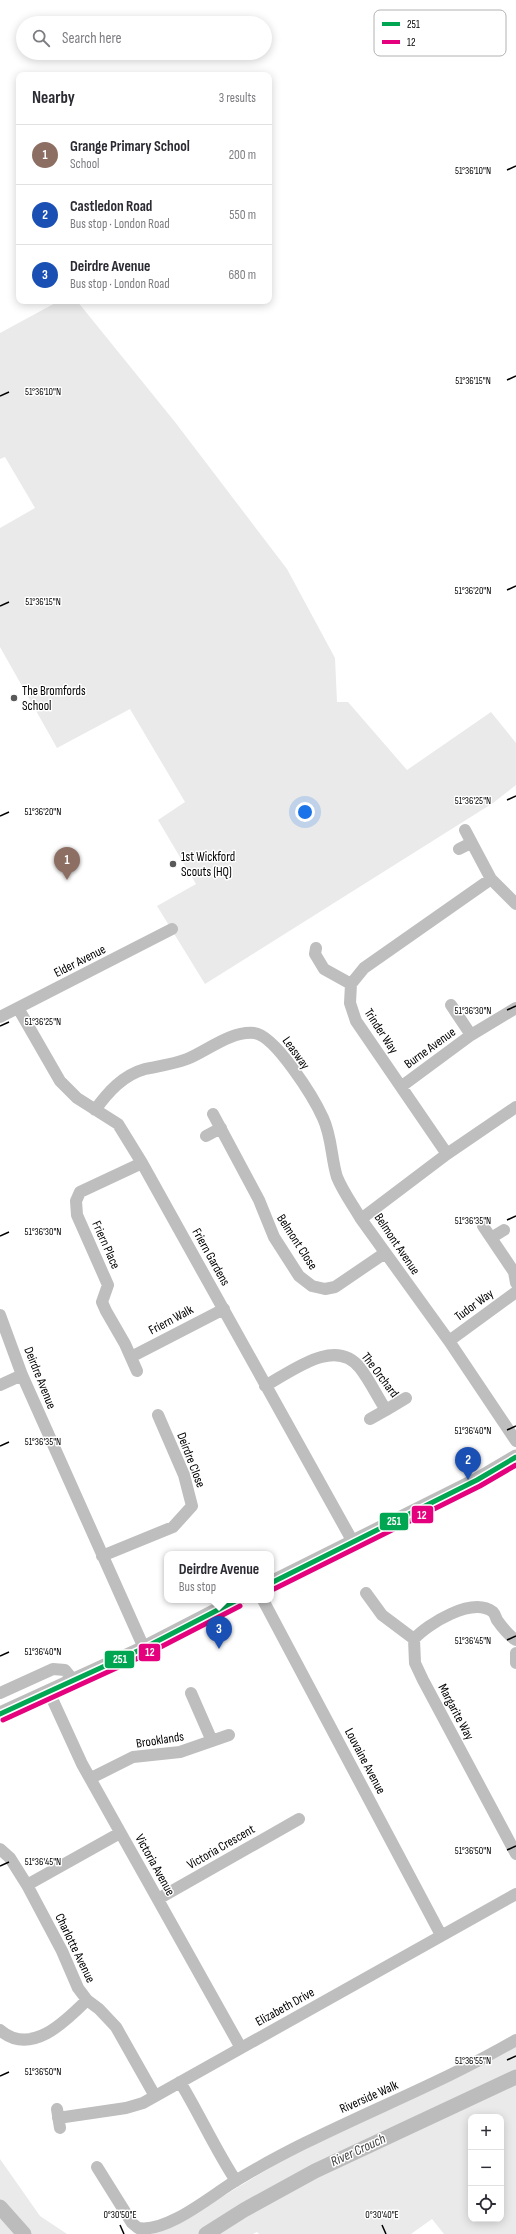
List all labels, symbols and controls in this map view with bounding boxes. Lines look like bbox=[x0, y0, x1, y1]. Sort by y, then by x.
legend bbox=[374, 10, 506, 56]
search box bbox=[16, 16, 272, 60]
text: 251 bbox=[407, 18, 420, 31]
icon: search bbox=[30, 27, 52, 49]
text: Search here bbox=[62, 29, 122, 48]
text: 12 bbox=[407, 36, 416, 49]
text: Nearby bbox=[32, 88, 75, 108]
text: 3 results bbox=[219, 90, 256, 106]
text: Grange Primary School bbox=[70, 137, 190, 156]
text: 1 bbox=[42, 147, 48, 163]
text: 200 m bbox=[229, 147, 256, 163]
text: School bbox=[70, 156, 100, 172]
text: 51°36'10"N bbox=[455, 165, 491, 177]
text: Castledon Road bbox=[70, 197, 152, 216]
text: 2 bbox=[42, 207, 48, 223]
text: 550 m bbox=[229, 207, 256, 223]
text: Bus stop · London Road bbox=[70, 216, 170, 232]
text: Deirdre Avenue bbox=[70, 257, 150, 276]
text: 3 bbox=[42, 267, 48, 283]
text: 680 m bbox=[228, 267, 256, 283]
text: Bus stop · London Road bbox=[70, 276, 170, 292]
text: 51°36'15"N bbox=[455, 375, 491, 387]
text: 51°36'10"N bbox=[25, 386, 61, 398]
text: 51°36'20"N bbox=[455, 585, 491, 597]
text: 51°36'15"N bbox=[25, 596, 61, 608]
place label: The Bromfords School bbox=[22, 683, 86, 714]
marker: The Bromfords School bbox=[9, 693, 19, 703]
text: 51°36'25"N bbox=[455, 795, 491, 807]
your location bbox=[295, 802, 315, 822]
text: 51°36'20"N bbox=[25, 806, 61, 818]
pin: 1 bbox=[54, 847, 80, 880]
place label: 1st Wickford Scouts (HQ) bbox=[181, 849, 235, 880]
marker: 1st Wickford Scouts (HQ) bbox=[168, 859, 178, 869]
street label: Elder Avenue bbox=[51, 941, 109, 981]
street label: Trinder Way bbox=[361, 1005, 401, 1057]
text: 51°36'30"N bbox=[455, 1005, 491, 1017]
text: 51°36'25"N bbox=[25, 1016, 61, 1028]
street label: Burne Avenue bbox=[401, 1024, 459, 1072]
street label: Leasway bbox=[279, 1033, 313, 1073]
street label: Belmont Avenue bbox=[371, 1210, 423, 1278]
street label: Belmont Close bbox=[273, 1211, 321, 1273]
text: 51°36'35"N bbox=[455, 1215, 491, 1227]
street label: Friern Place bbox=[88, 1218, 124, 1272]
street label: Friern Gardens bbox=[189, 1225, 234, 1289]
text: 51°36'30"N bbox=[25, 1226, 61, 1238]
street label: Tudor Way bbox=[451, 1285, 497, 1325]
street label: Friern Walk bbox=[146, 1302, 196, 1338]
street label: Deirdre Avenue bbox=[20, 1345, 60, 1411]
street label: The Orchard bbox=[358, 1349, 402, 1401]
text: 51°36'40"N bbox=[455, 1425, 491, 1437]
street label: Deirdre Close bbox=[173, 1430, 209, 1490]
text: 51°36'35"N bbox=[25, 1436, 61, 1448]
pin: 2 bbox=[455, 1447, 481, 1480]
line badge: 12 bbox=[411, 1505, 434, 1524]
text: 12 bbox=[417, 1509, 427, 1522]
line badge: 251 bbox=[379, 1512, 409, 1531]
text: 251 bbox=[387, 1515, 402, 1528]
popup bbox=[164, 1551, 274, 1603]
text: Deirdre Avenue bbox=[179, 1560, 259, 1579]
text: Bus stop bbox=[179, 1579, 216, 1595]
pin: 3 bbox=[206, 1616, 232, 1649]
text: 51°36'45"N bbox=[455, 1635, 491, 1647]
line badge: 12 bbox=[138, 1643, 161, 1662]
text: 51°36'40"N bbox=[25, 1646, 61, 1658]
text: 12 bbox=[145, 1646, 155, 1659]
line badge: 251 bbox=[104, 1650, 135, 1669]
text: 251 bbox=[113, 1653, 128, 1666]
street label: Margarite Way bbox=[435, 1681, 477, 1743]
street label: Louvaine Avenue bbox=[341, 1725, 389, 1797]
street label: Brooklands bbox=[135, 1728, 185, 1752]
street label: Victoria Crescent bbox=[184, 1821, 258, 1873]
street label: Victoria Avenue bbox=[132, 1832, 178, 1898]
text: 51°36'50"N bbox=[455, 1845, 491, 1857]
text: 51°36'45"N bbox=[25, 1856, 61, 1868]
street label: Charlotte Avenue bbox=[51, 1911, 99, 1985]
street label: Elizabeth Drive bbox=[253, 1984, 317, 2030]
text: 51°36'55"N bbox=[455, 2055, 491, 2067]
text: 51°36'50"N bbox=[25, 2066, 61, 2078]
street label: Riverside Walk bbox=[337, 2077, 401, 2117]
map controls bbox=[468, 2114, 504, 2222]
button: + bbox=[468, 2114, 504, 2150]
water label: River Crouch bbox=[328, 2130, 388, 2170]
button: − bbox=[468, 2150, 504, 2186]
button: locate bbox=[468, 2186, 504, 2222]
text: 0°30'50"E bbox=[103, 2209, 137, 2221]
text: 0°30'40"E bbox=[365, 2209, 399, 2221]

